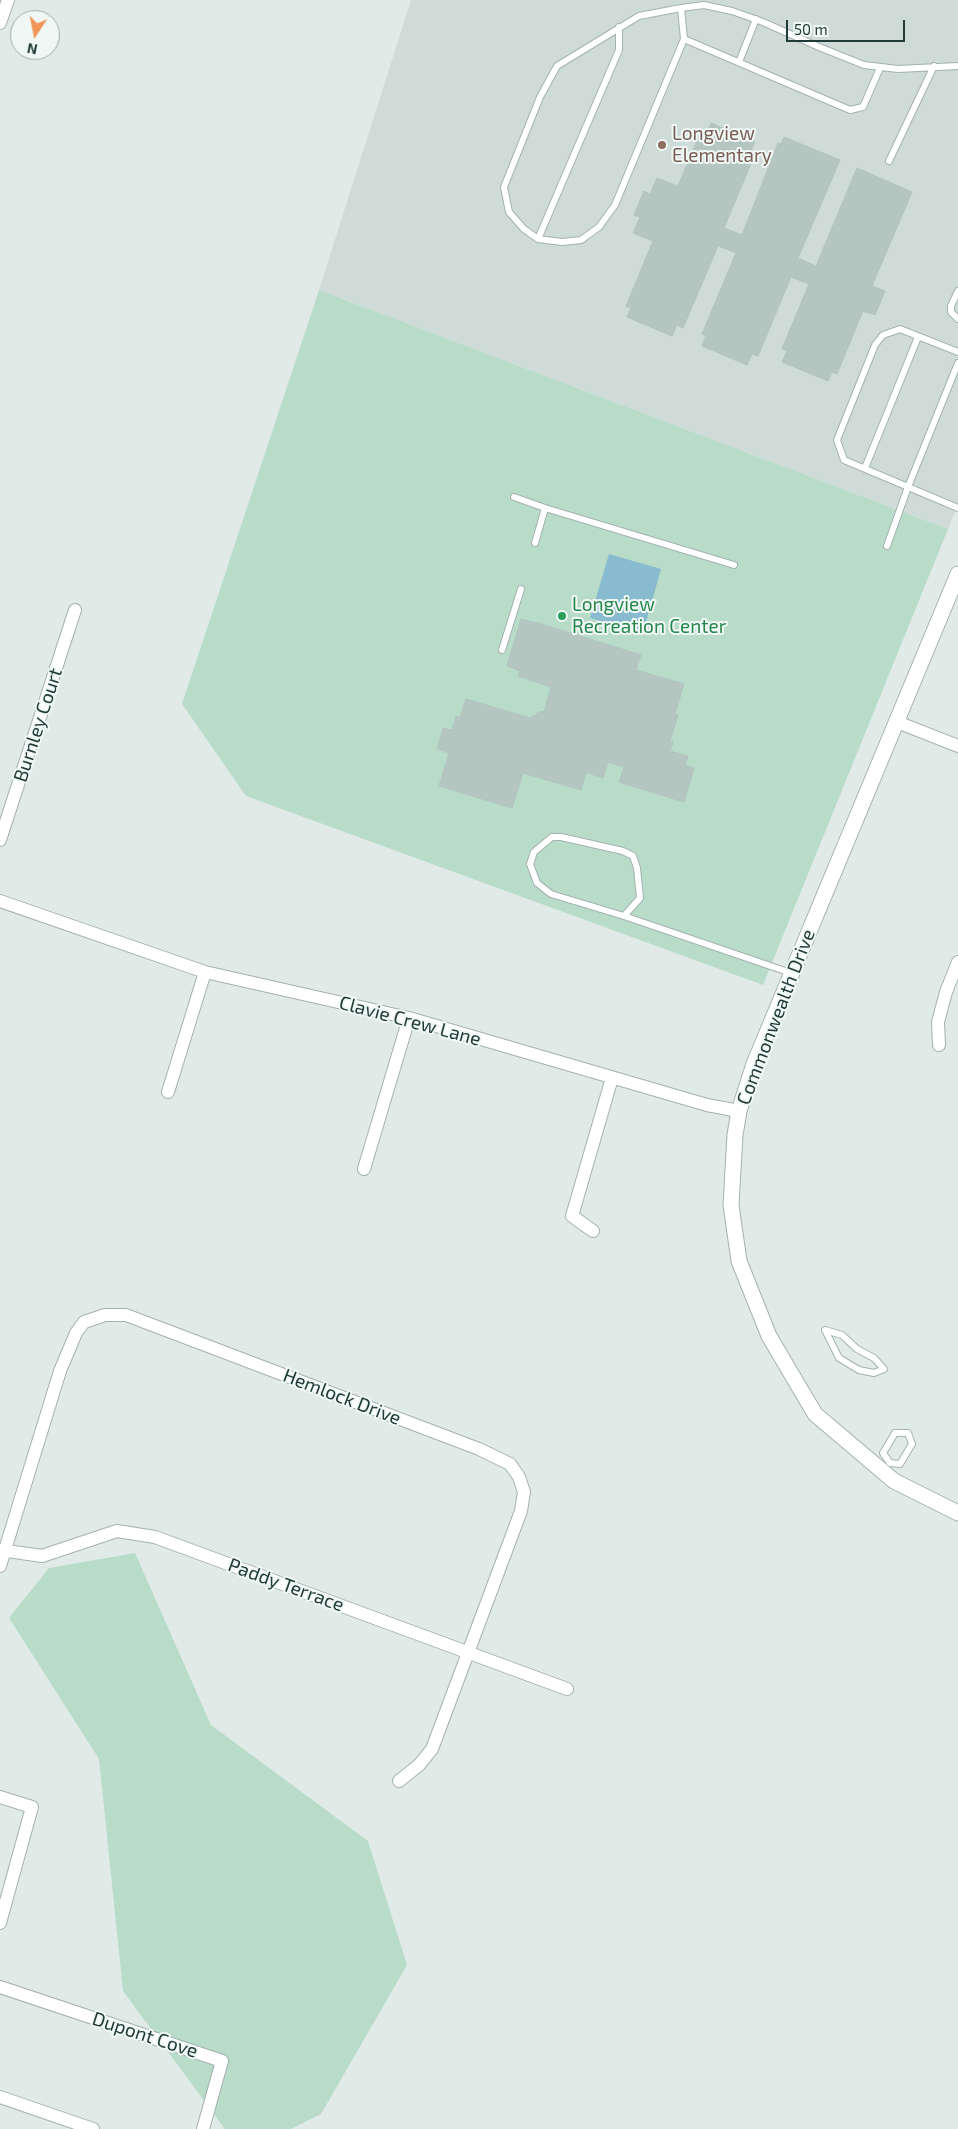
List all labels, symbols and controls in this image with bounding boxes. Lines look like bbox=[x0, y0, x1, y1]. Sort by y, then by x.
north arrow bbox=[10, 10, 60, 60]
scale bar bbox=[788, 10, 907, 42]
text: 50 m bbox=[794, 20, 828, 38]
text: N bbox=[26, 40, 39, 59]
place label: Longview Elementary bbox=[672, 123, 772, 167]
marker: Longview Elementary bbox=[656, 139, 668, 151]
place label: Longview Recreation Center bbox=[572, 594, 726, 638]
marker: Longview Recreation Center bbox=[556, 610, 568, 622]
street label: Burnley Court bbox=[9, 665, 67, 785]
street label: Commonwealth Drive bbox=[732, 926, 820, 1108]
street label: Clavie Crew Lane bbox=[337, 991, 483, 1051]
street label: Hemlock Drive bbox=[280, 1364, 404, 1430]
street label: Paddy Terrace bbox=[225, 1553, 347, 1617]
street label: Dupont Cove bbox=[89, 2007, 201, 2063]

